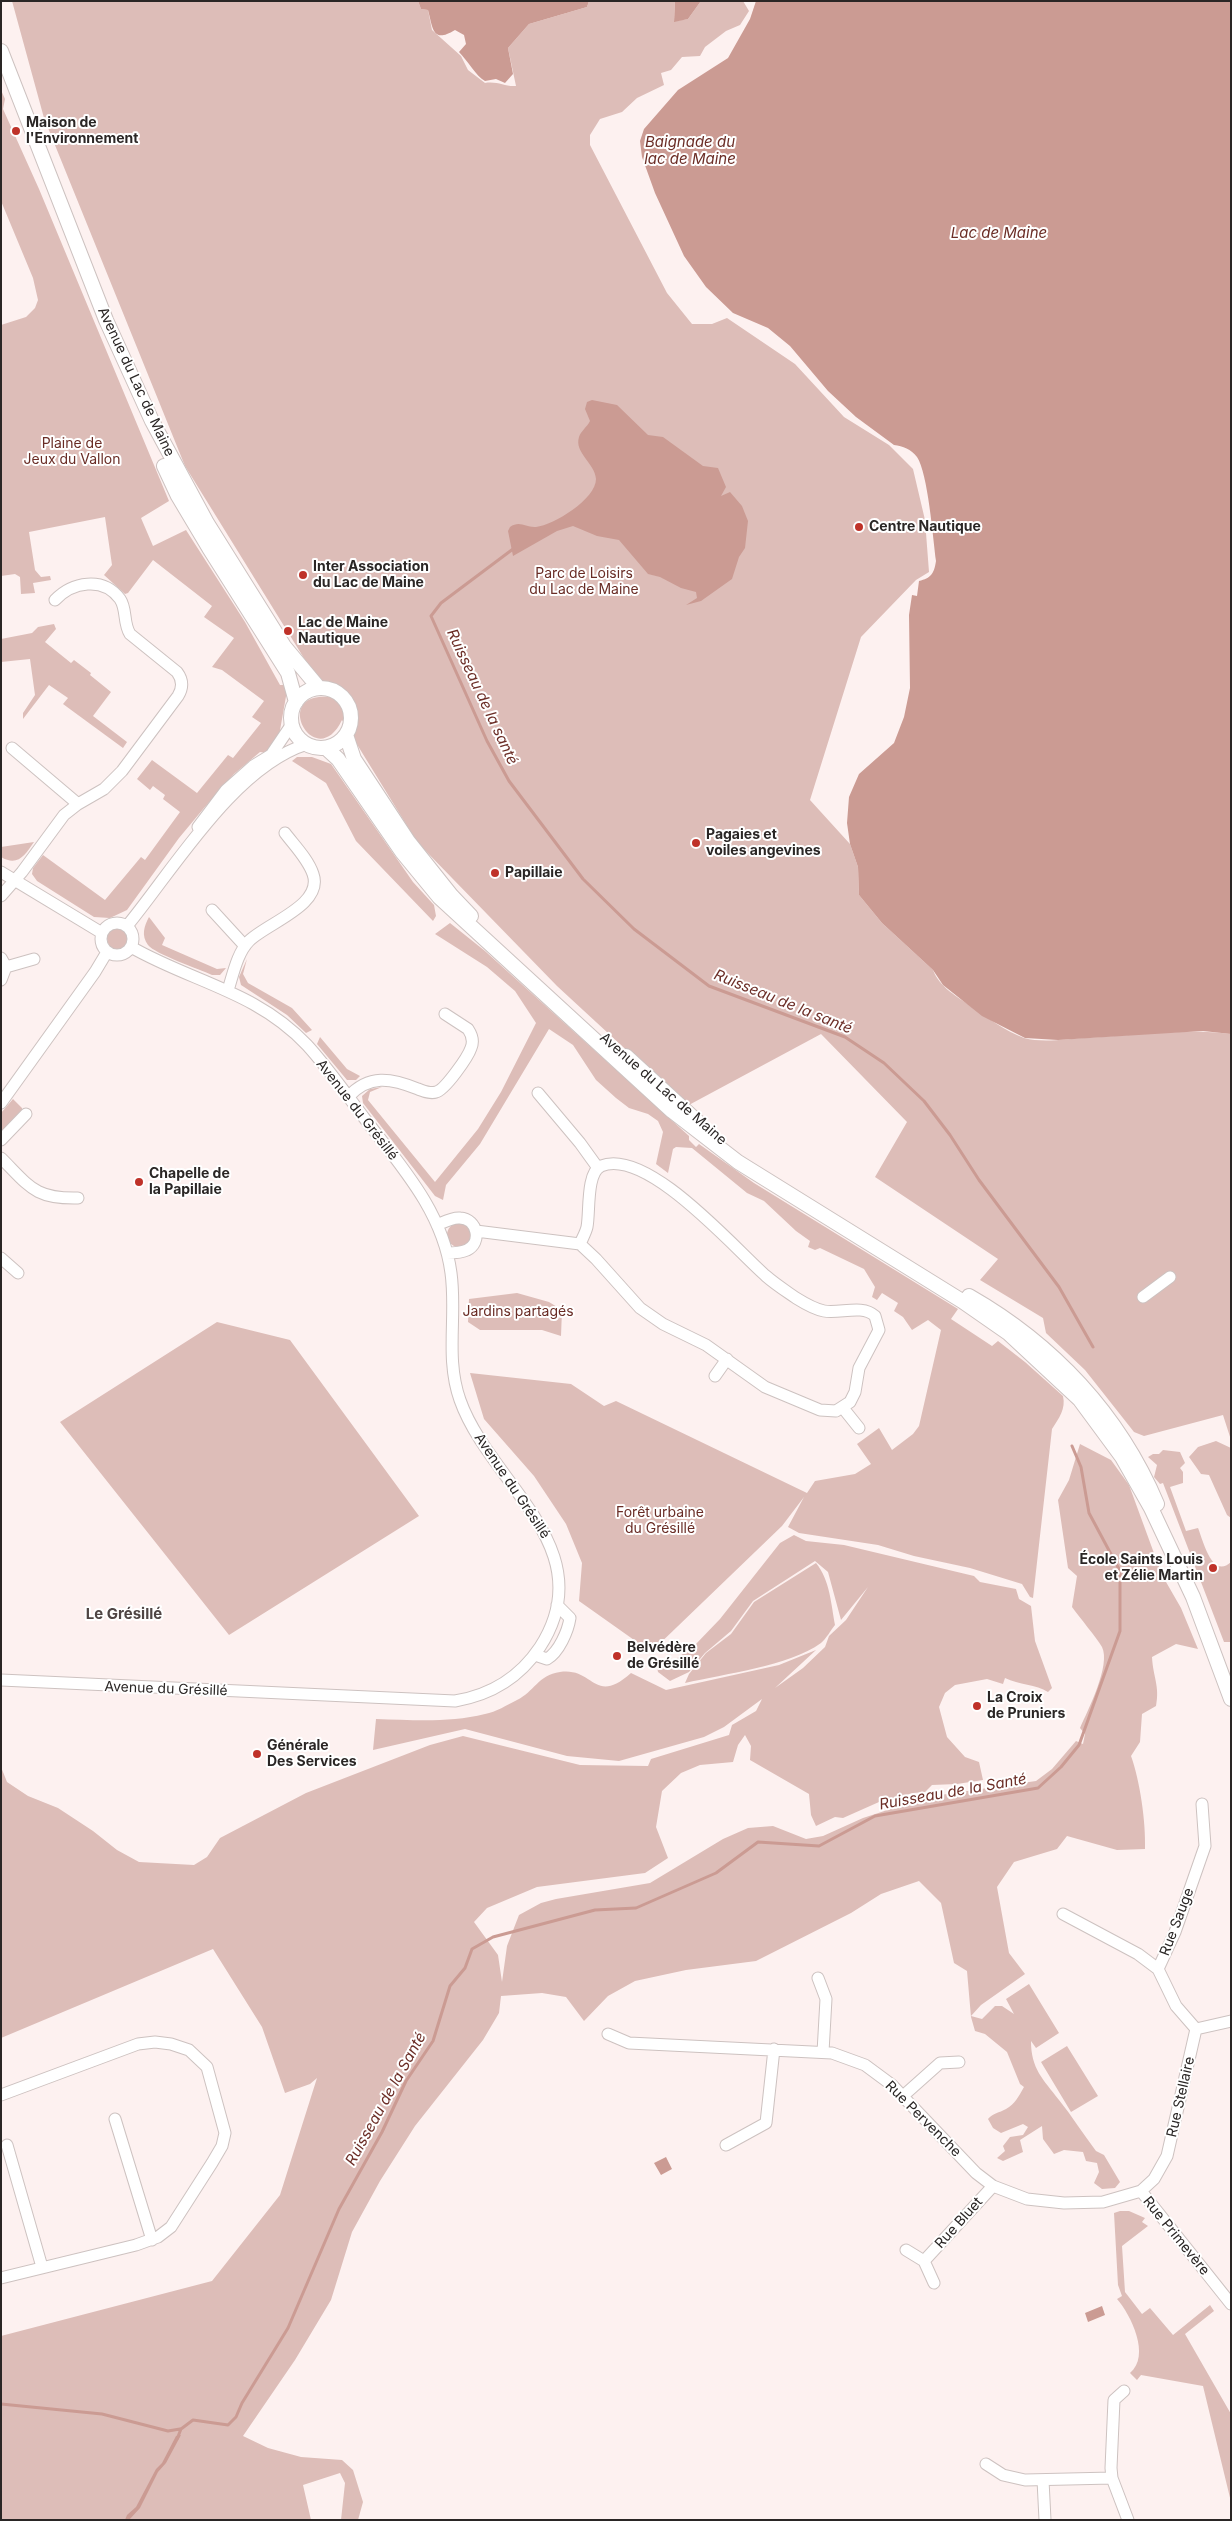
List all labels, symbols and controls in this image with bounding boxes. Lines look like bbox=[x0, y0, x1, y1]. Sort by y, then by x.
place label: Maison de l'Environnement bbox=[26, 115, 138, 148]
marker: Maison de l'Environnement bbox=[10, 125, 22, 137]
water label: Baignade du lac de Maine bbox=[644, 133, 736, 168]
water label: Lac de Maine bbox=[951, 224, 1047, 242]
street label: Avenue du Lac de Maine bbox=[94, 305, 178, 459]
park label: Plaine de Jeux du Vallon bbox=[23, 436, 121, 468]
place label: Centre Nautique bbox=[869, 519, 981, 535]
marker: Centre Nautique bbox=[853, 521, 865, 533]
place label: Inter Association du Lac de Maine bbox=[313, 559, 429, 592]
park label: Parc de Loisirs du Lac de Maine bbox=[529, 566, 639, 598]
marker: Inter Association du Lac de Maine bbox=[297, 569, 309, 581]
place label: Lac de Maine Nautique bbox=[298, 615, 388, 648]
marker: Lac de Maine Nautique bbox=[282, 625, 294, 637]
water label: Ruisseau de la santé bbox=[443, 626, 521, 768]
place label: Pagaies et voiles angevines bbox=[706, 827, 821, 860]
marker: Pagaies et voiles angevines bbox=[690, 837, 702, 849]
place label: Papillaie bbox=[505, 865, 562, 881]
marker: Papillaie bbox=[489, 867, 501, 879]
water label: Ruisseau de la santé bbox=[711, 966, 855, 1038]
street label: Avenue du Lac de Maine bbox=[596, 1029, 730, 1149]
street label: Avenue du Grésillé bbox=[312, 1056, 402, 1164]
place label: Chapelle de la Papillaie bbox=[149, 1166, 230, 1198]
marker: Chapelle de la Papillaie bbox=[133, 1176, 145, 1188]
park label: Jardins partagés bbox=[462, 1304, 574, 1320]
street label: Avenue du Grésillé bbox=[471, 1430, 553, 1542]
park label: Forêt urbaine du Grésillé bbox=[616, 1505, 704, 1538]
place label: École Saints Louis et Zélie Martin bbox=[1079, 1552, 1203, 1584]
marker: École Saints Louis et Zélie Martin bbox=[1207, 1562, 1219, 1574]
district label: Le Grésillé bbox=[86, 1605, 162, 1623]
place label: Belvédère de Grésillé bbox=[627, 1640, 699, 1672]
marker: Belvédère de Grésillé bbox=[611, 1650, 623, 1662]
street label: Avenue du Grésillé bbox=[104, 1678, 228, 1700]
place label: La Croix de Pruniers bbox=[987, 1690, 1065, 1722]
marker: La Croix de Pruniers bbox=[971, 1700, 983, 1712]
place label: Générale Des Services bbox=[267, 1738, 357, 1770]
marker: Générale Des Services bbox=[251, 1748, 263, 1760]
water label: Ruisseau de la Santé bbox=[878, 1770, 1028, 1814]
street label: Rue Sauge bbox=[1156, 1886, 1198, 1958]
water label: Ruisseau de la Santé bbox=[342, 2029, 430, 2169]
street label: Rue Stellaire bbox=[1164, 2055, 1198, 2139]
street label: Rue Pervenche bbox=[882, 2078, 964, 2160]
street label: Rue Primevère bbox=[1139, 2193, 1213, 2279]
street label: Rue Bluet bbox=[932, 2194, 986, 2252]

